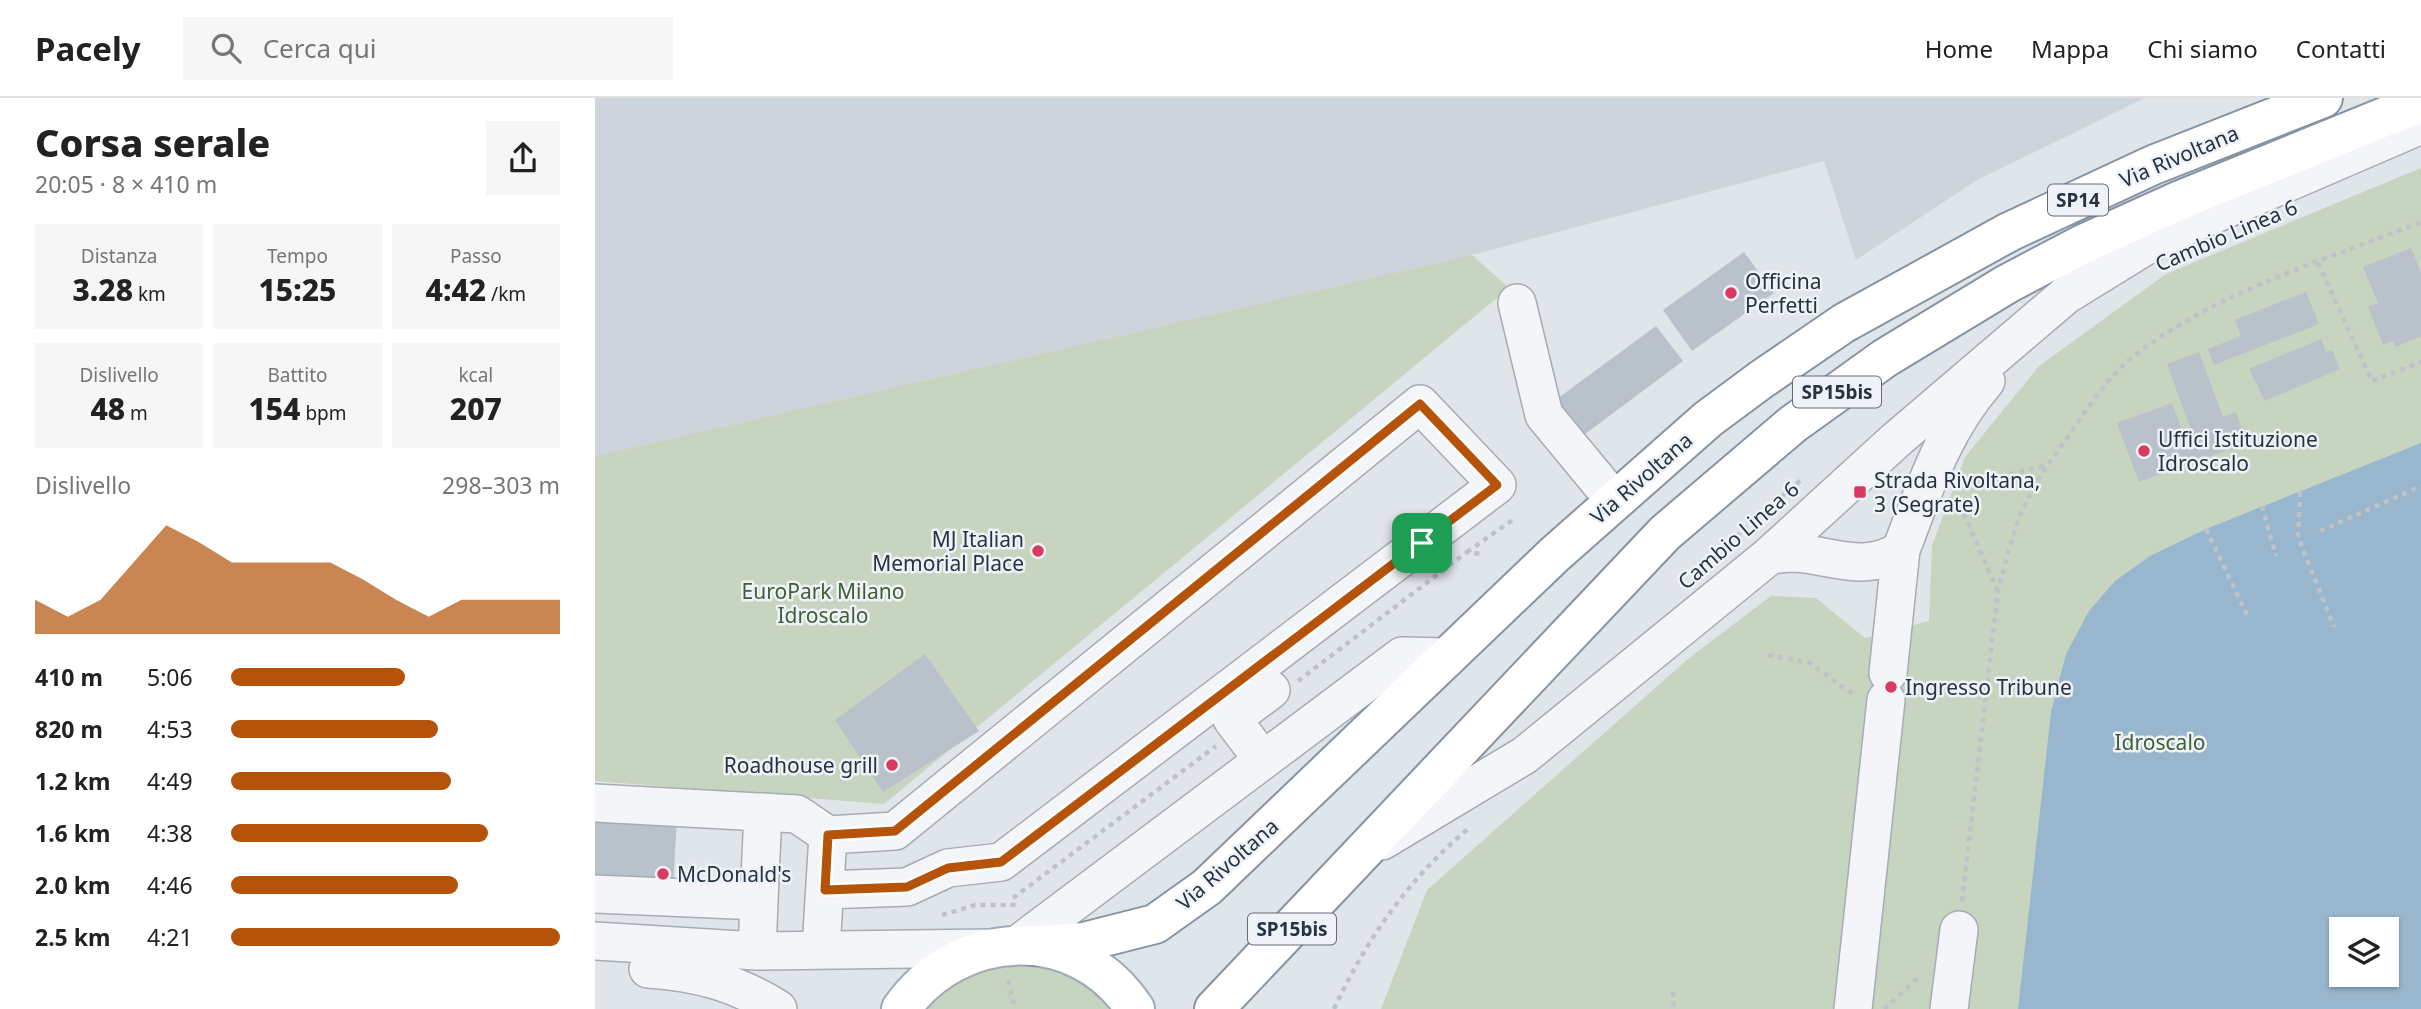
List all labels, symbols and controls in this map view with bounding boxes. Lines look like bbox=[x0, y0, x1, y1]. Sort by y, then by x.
search box bbox=[183, 17, 673, 80]
text: Pacely bbox=[35, 26, 141, 71]
icon: search bbox=[207, 29, 245, 67]
text: Cerca qui bbox=[263, 30, 377, 66]
text: Home bbox=[1925, 32, 1993, 65]
text: Mappa bbox=[2031, 32, 2109, 65]
text: Chi siamo bbox=[2147, 32, 2258, 65]
text: Contatti bbox=[2296, 32, 2386, 65]
text: Corsa serale bbox=[35, 116, 270, 168]
street label: Via Rivoltana bbox=[2115, 118, 2243, 194]
button: share bbox=[486, 121, 560, 195]
text: 20:05 · 8 × 410 m bbox=[35, 168, 217, 200]
road number: SP14 bbox=[2048, 184, 2108, 216]
street label: Cambio Linea 6 bbox=[2151, 192, 2301, 278]
text: Distanza bbox=[81, 243, 158, 269]
text: Tempo bbox=[267, 243, 328, 269]
text: Passo bbox=[450, 243, 502, 269]
place label: Officina Perfetti bbox=[1745, 267, 1822, 319]
text: 3.28 bbox=[72, 269, 133, 310]
text: 15:25 bbox=[259, 269, 336, 310]
text: 4:42 bbox=[426, 269, 486, 310]
text: km bbox=[133, 281, 166, 307]
text: /km bbox=[486, 281, 526, 307]
marker: Officina Perfetti bbox=[1723, 285, 1739, 301]
text: Dislivello bbox=[79, 362, 159, 388]
text: Battito bbox=[268, 362, 327, 388]
text: kcal bbox=[458, 362, 493, 388]
road number: SP15bis bbox=[1793, 376, 1881, 408]
text: 48 bbox=[90, 388, 125, 429]
text: 154 bbox=[248, 388, 300, 429]
text: 207 bbox=[450, 388, 502, 429]
text: m bbox=[125, 400, 148, 426]
text: bpm bbox=[300, 400, 347, 426]
place label: Uffici Istituzione Idroscalo bbox=[2158, 425, 2318, 477]
street label: Via Rivoltana bbox=[1584, 426, 1698, 530]
marker: Uffici Istituzione Idroscalo bbox=[2136, 443, 2152, 459]
place label: Strada Rivoltana, 3 (Segrate) bbox=[1874, 466, 2040, 518]
text: Dislivello bbox=[35, 469, 131, 501]
text: 298–303 m bbox=[442, 469, 560, 501]
street label: Cambio Linea 6 bbox=[1672, 475, 1804, 595]
marker: Strada Rivoltana, 3 (Segrate) bbox=[1852, 484, 1868, 500]
pin bbox=[1392, 513, 1452, 573]
icon: arrive bbox=[1403, 524, 1441, 562]
place label: MJ Italian Memorial Place bbox=[872, 525, 1024, 577]
marker: MJ Italian Memorial Place bbox=[1030, 543, 1046, 559]
park label: EuroPark Milano Idroscalo bbox=[742, 577, 904, 629]
text: 410 m bbox=[35, 661, 103, 693]
text: 5:06 bbox=[147, 661, 193, 693]
place label: Ingresso Tribune bbox=[1905, 673, 2072, 701]
marker: Ingresso Tribune bbox=[1883, 679, 1899, 695]
text: 820 m bbox=[35, 713, 103, 745]
text: 4:53 bbox=[147, 713, 193, 745]
park label: Idroscalo bbox=[2114, 728, 2206, 756]
place label: Roadhouse grill bbox=[724, 751, 878, 779]
marker: Roadhouse grill bbox=[884, 757, 900, 773]
text: 1.2 km bbox=[35, 765, 110, 797]
text: 4:49 bbox=[147, 765, 193, 797]
street label: Via Rivoltana bbox=[1170, 812, 1284, 916]
text: 1.6 km bbox=[35, 817, 110, 849]
text: 4:38 bbox=[147, 817, 193, 849]
place label: McDonald's bbox=[677, 860, 791, 888]
marker: McDonald's bbox=[655, 866, 671, 882]
text: 2.0 km bbox=[35, 869, 110, 901]
text: 4:46 bbox=[147, 869, 193, 901]
road number: SP15bis bbox=[1248, 914, 1336, 944]
map controls bbox=[2329, 917, 2399, 987]
button: layers bbox=[2329, 917, 2399, 987]
text: 2.5 km bbox=[35, 921, 110, 953]
text: 4:21 bbox=[147, 921, 193, 953]

